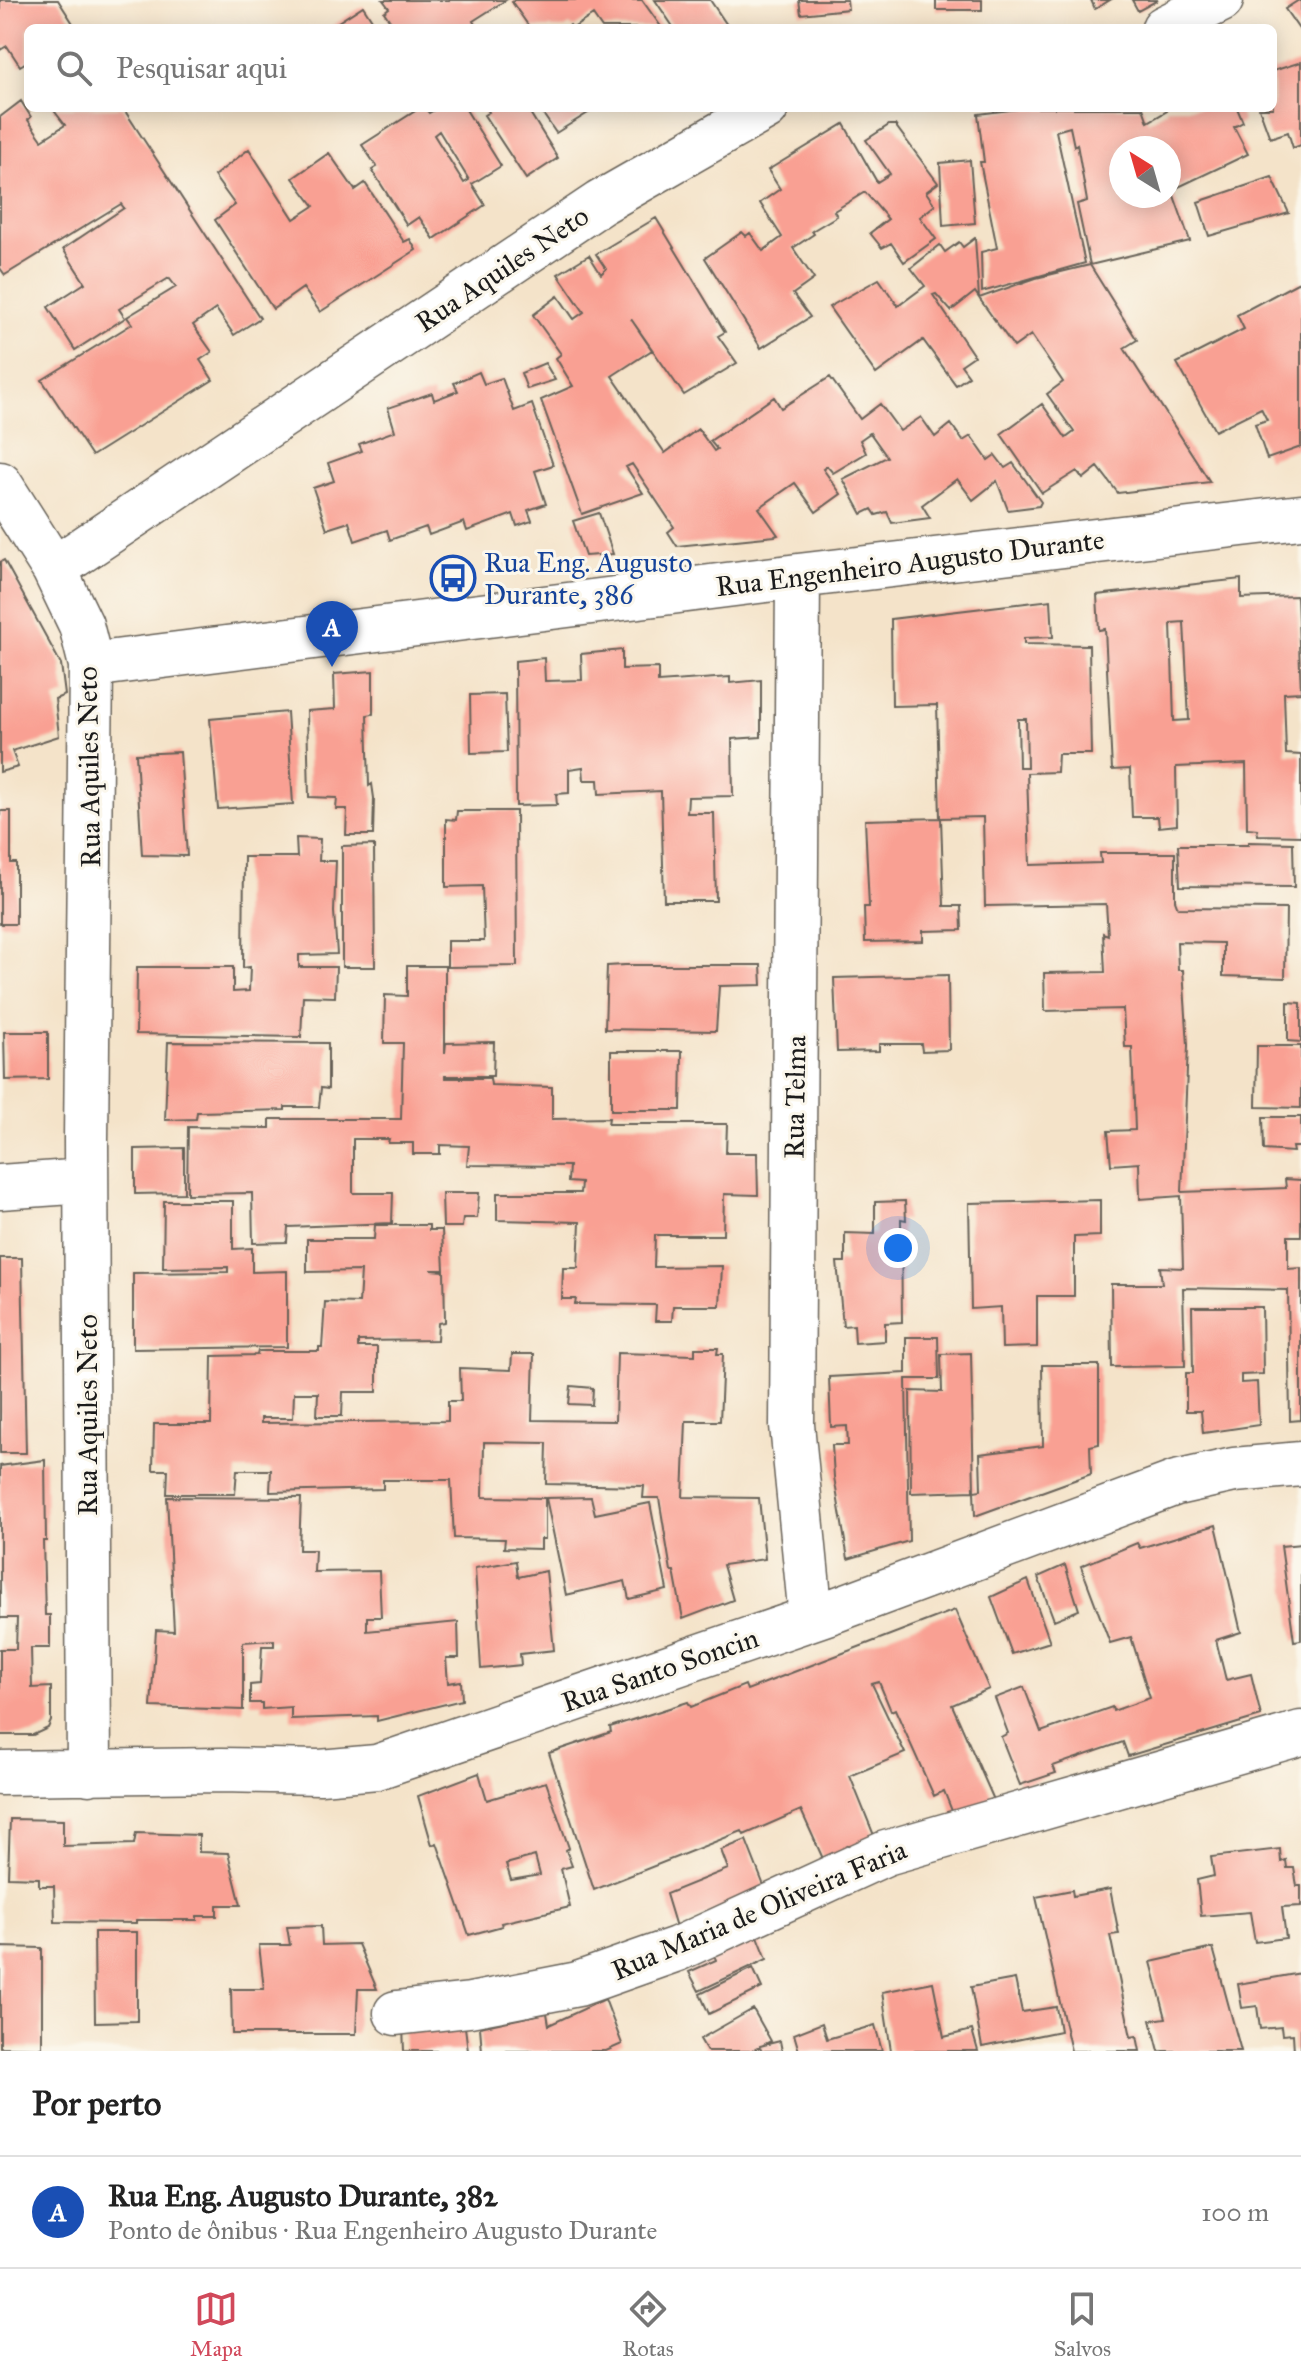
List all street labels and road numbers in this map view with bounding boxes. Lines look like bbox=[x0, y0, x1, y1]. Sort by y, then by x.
street label: Rua Aquiles Neto bbox=[409, 198, 595, 340]
street label: Rua Engenheiro Augusto Durante bbox=[714, 522, 1106, 604]
street label: Rua Aquiles Neto bbox=[70, 666, 108, 868]
street label: Rua Telma bbox=[776, 1035, 814, 1159]
street label: Rua Aquiles Neto bbox=[70, 1314, 105, 1516]
street label: Rua Santo Soncin bbox=[557, 1620, 763, 1720]
street label: Rua Maria de Oliveira Faria bbox=[606, 1832, 912, 1988]

